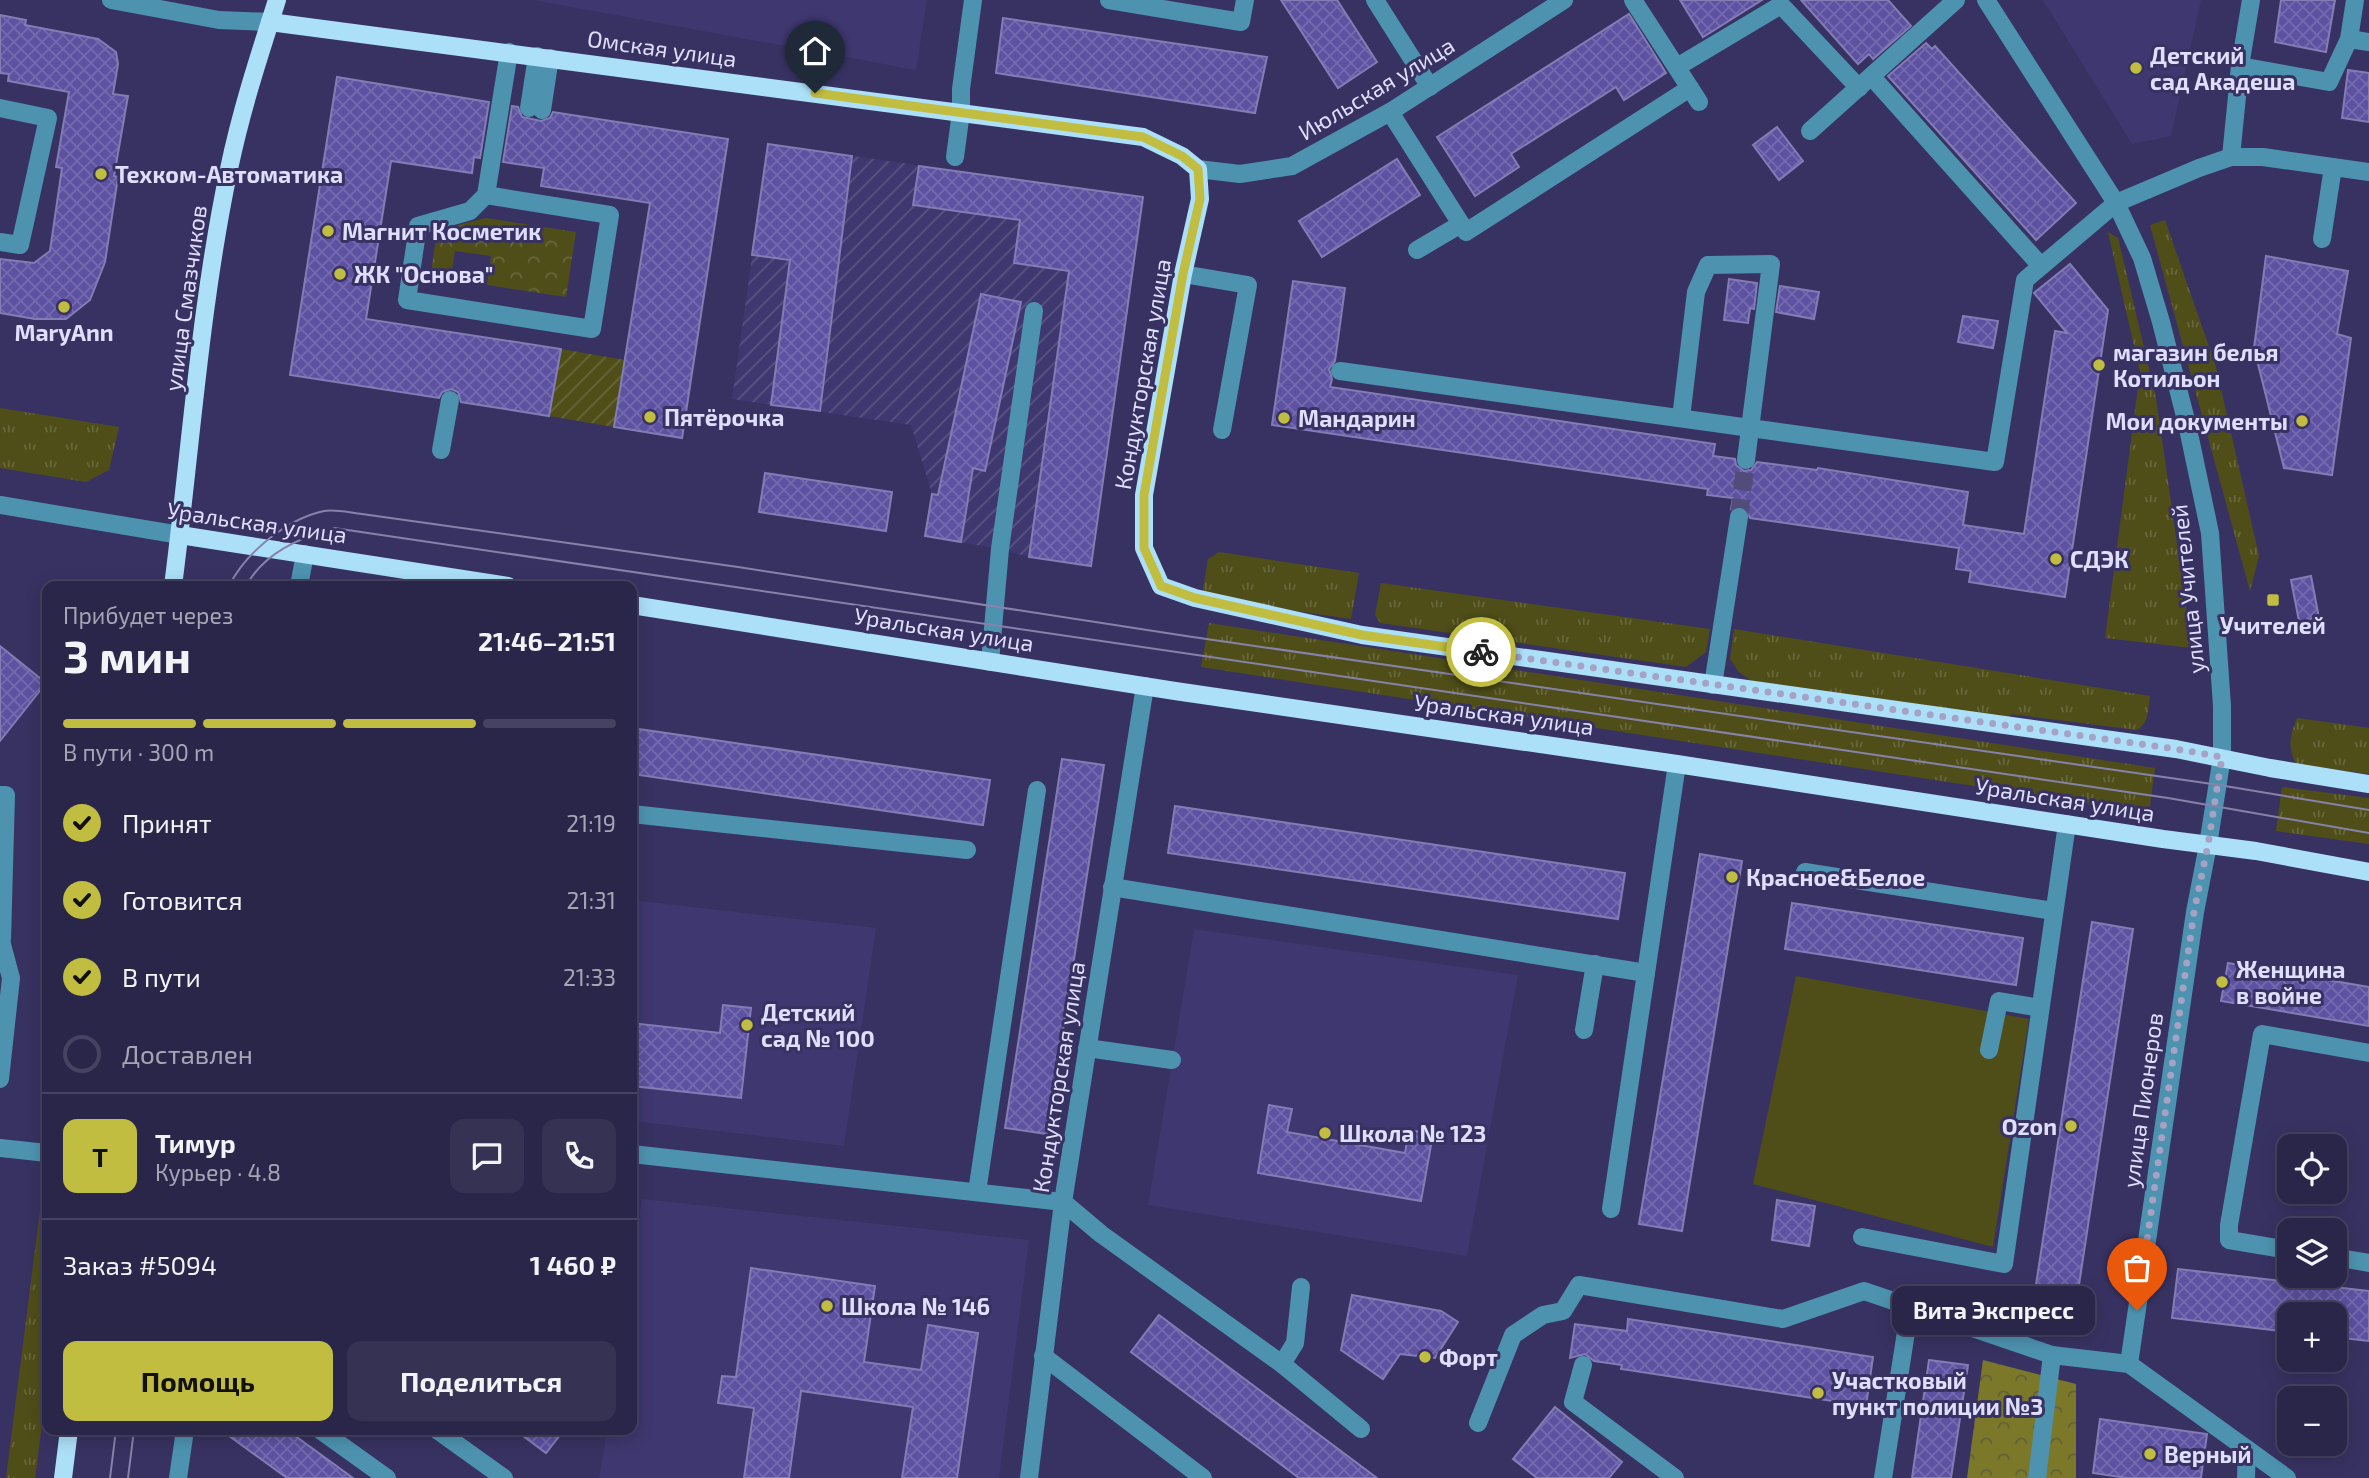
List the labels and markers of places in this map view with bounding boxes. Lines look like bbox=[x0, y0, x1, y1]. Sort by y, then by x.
pin bbox=[785, 21, 845, 93]
place label: Детский сад Акадеша bbox=[2150, 41, 2295, 95]
marker: Детский сад Акадеша bbox=[2128, 60, 2144, 76]
place label: Техком-Автоматика bbox=[115, 160, 343, 188]
marker: Техком-Автоматика bbox=[93, 166, 109, 182]
place label: Магнит Косметик bbox=[342, 217, 541, 245]
marker: Магнит Косметик bbox=[320, 223, 336, 239]
place label: ЖК "Основа" bbox=[354, 260, 493, 288]
marker: ЖК "Основа" bbox=[332, 266, 348, 282]
marker: MaryAnn bbox=[56, 299, 72, 315]
place label: MaryAnn bbox=[14, 318, 114, 346]
place label: магазин белья Котильон bbox=[2113, 338, 2279, 392]
marker: магазин белья Котильон bbox=[2091, 357, 2107, 373]
place label: Пятёрочка bbox=[664, 403, 784, 431]
place label: Мандарин bbox=[1298, 404, 1416, 432]
place label: Мои документы bbox=[2105, 407, 2288, 435]
marker: Пятёрочка bbox=[642, 409, 658, 425]
marker: Мандарин bbox=[1276, 410, 1292, 426]
marker: Мои документы bbox=[2294, 413, 2310, 429]
place label: СДЭК bbox=[2070, 545, 2129, 573]
marker: СДЭК bbox=[2048, 551, 2064, 567]
marker: Учителей bbox=[2265, 592, 2281, 608]
place label: Учителей bbox=[2220, 611, 2326, 639]
place label: Красное&Белое bbox=[1746, 863, 1925, 891]
marker: Красное&Белое bbox=[1724, 869, 1740, 885]
place label: Женщина в войне bbox=[2236, 955, 2346, 1009]
marker: Женщина в войне bbox=[2214, 974, 2230, 990]
place label: Детский сад № 100 bbox=[761, 998, 875, 1052]
marker: Детский сад № 100 bbox=[739, 1017, 755, 1033]
place label: Ozon bbox=[2002, 1112, 2057, 1140]
marker: Ozon bbox=[2063, 1118, 2079, 1134]
place label: Школа № 123 bbox=[1339, 1119, 1486, 1147]
marker: Школа № 123 bbox=[1317, 1125, 1333, 1141]
pin bbox=[2107, 1238, 2167, 1310]
callout: Вита Экспресс bbox=[1892, 1286, 2095, 1334]
place label: Школа № 146 bbox=[841, 1292, 990, 1320]
marker: Школа № 146 bbox=[819, 1298, 835, 1314]
place label: Форт bbox=[1439, 1343, 1498, 1371]
marker: Форт bbox=[1417, 1349, 1433, 1365]
place label: Участковый пункт полиции №3 bbox=[1832, 1366, 2043, 1420]
marker: Участковый пункт полиции №3 bbox=[1810, 1385, 1826, 1401]
place label: Верный bbox=[2164, 1440, 2252, 1468]
marker: Верный bbox=[2142, 1446, 2158, 1462]

